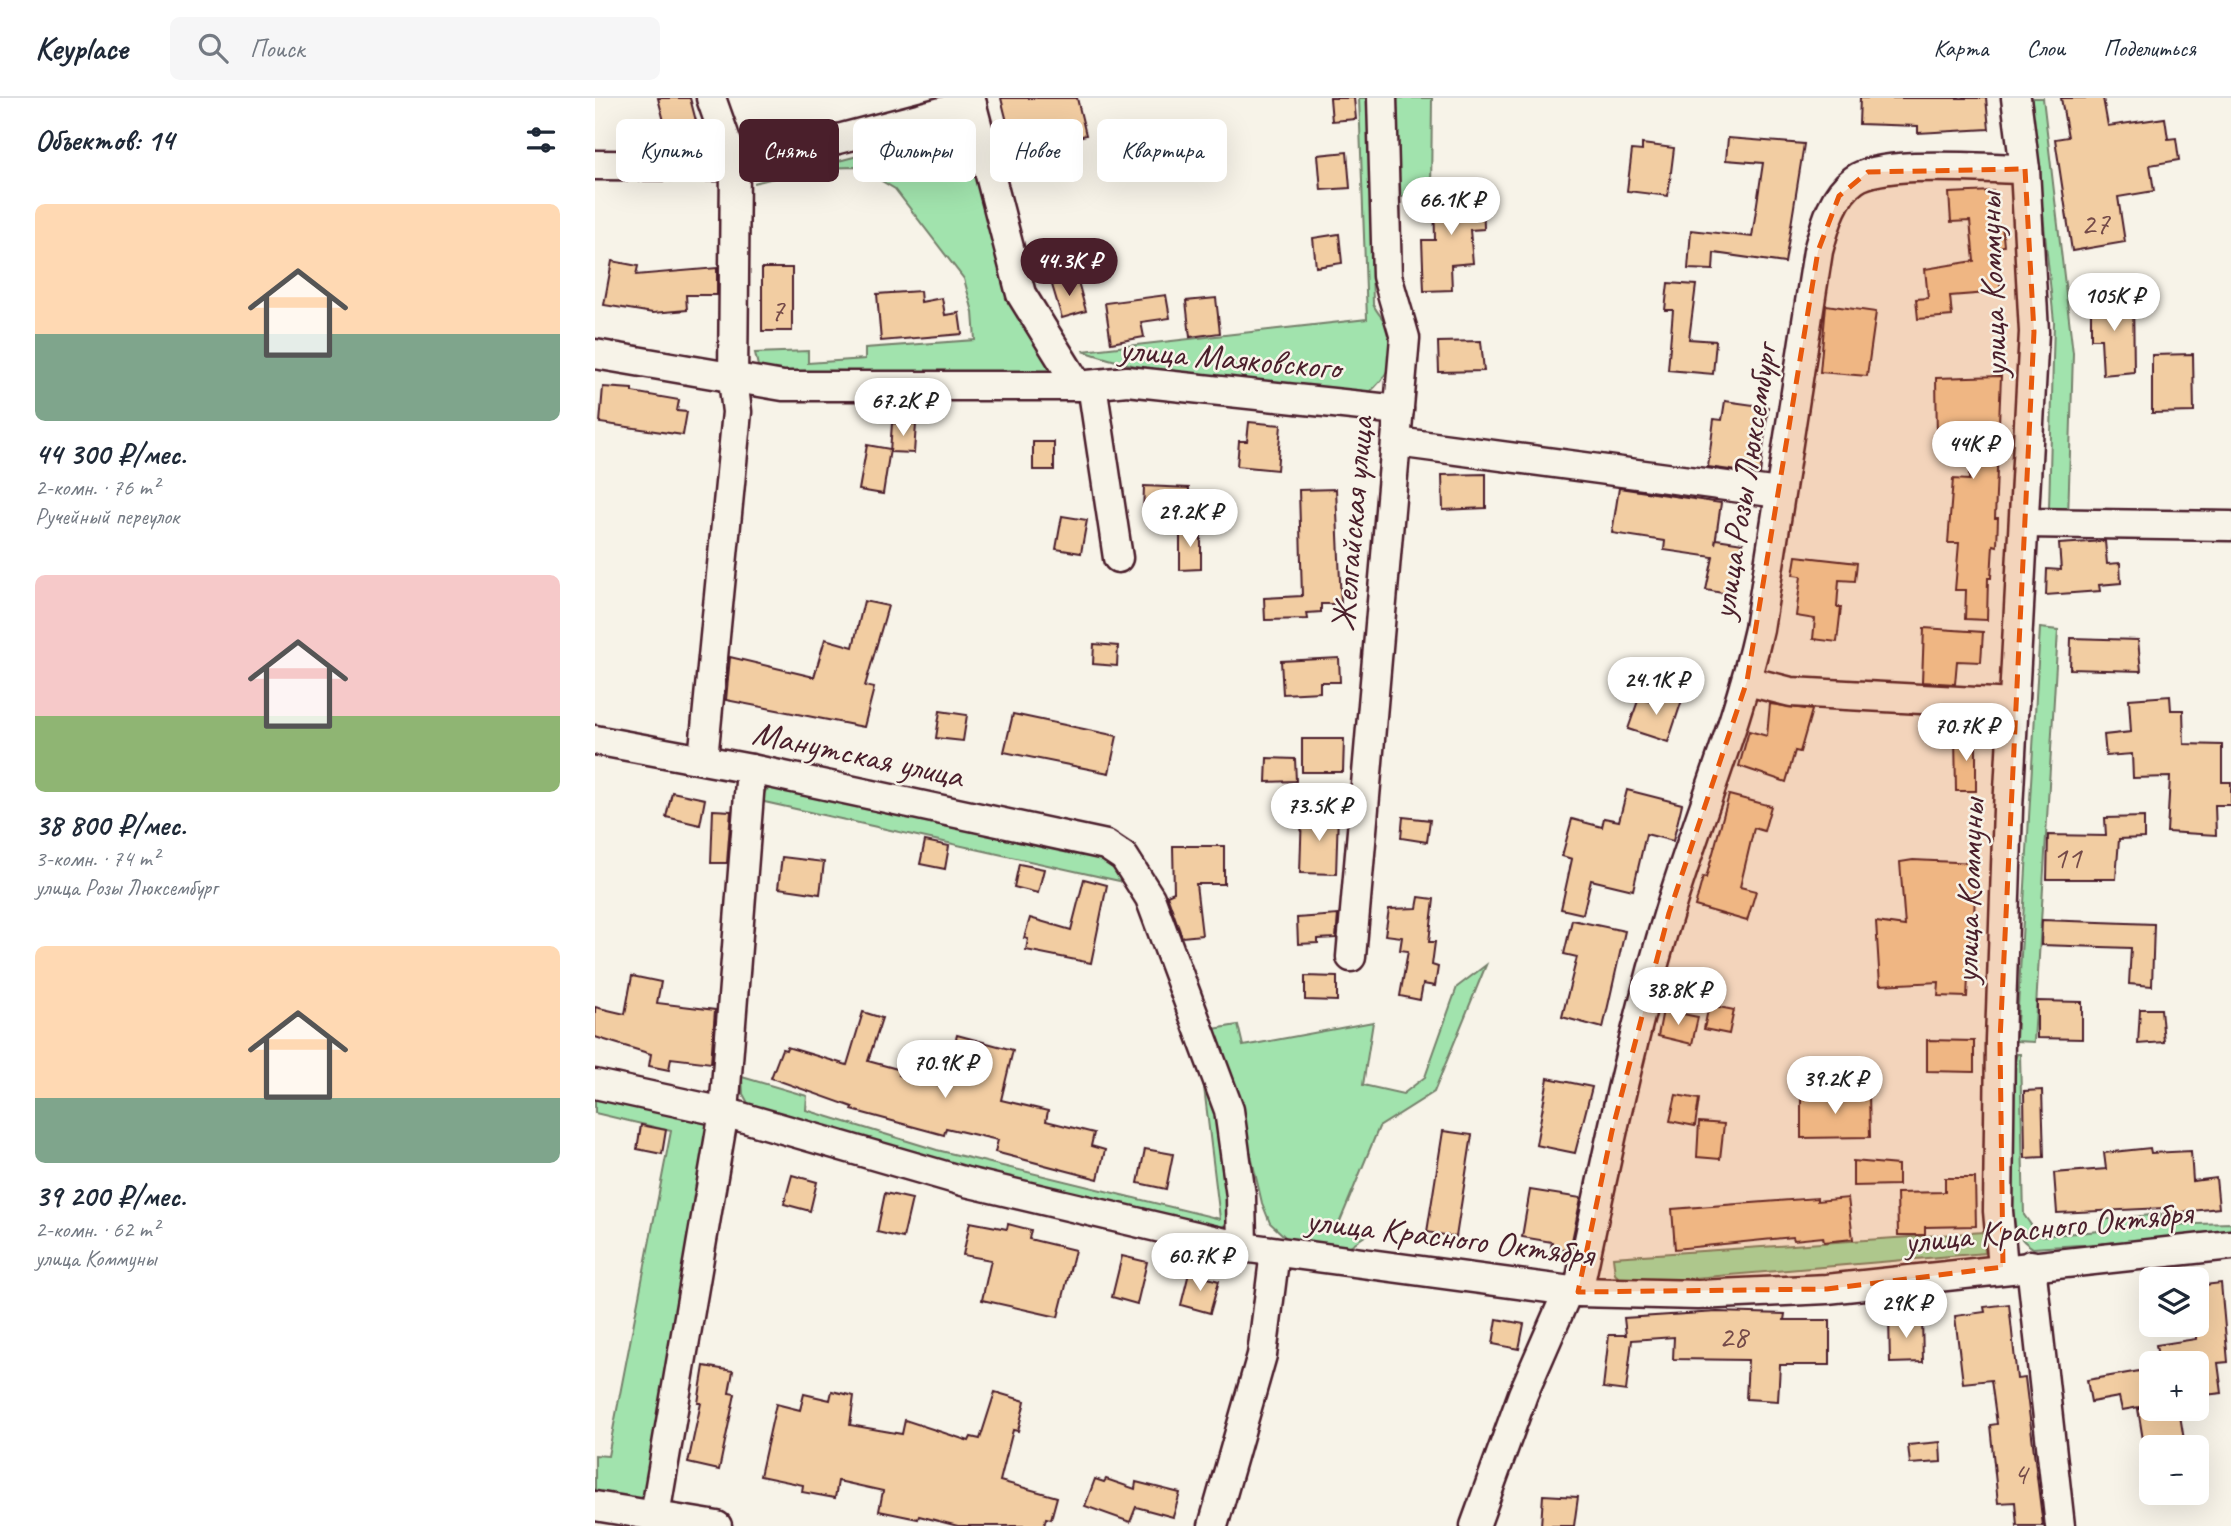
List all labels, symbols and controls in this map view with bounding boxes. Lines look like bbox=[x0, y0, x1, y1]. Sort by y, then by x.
search box bbox=[170, 17, 660, 80]
text: Keyplace bbox=[35, 27, 128, 69]
icon: search bbox=[194, 29, 232, 67]
text: Поиск bbox=[250, 32, 305, 65]
text: Карта bbox=[1934, 33, 1988, 63]
text: Слои bbox=[2026, 33, 2065, 63]
text: Поделиться bbox=[2103, 33, 2196, 63]
chip: Купить bbox=[616, 119, 725, 182]
chip: Снять bbox=[739, 119, 839, 182]
chip: Фильтры bbox=[853, 119, 976, 182]
chip: Новое bbox=[990, 119, 1083, 182]
chip: Квартира bbox=[1097, 119, 1227, 182]
text: Объектов: 14 bbox=[35, 121, 174, 159]
icon: filters bbox=[522, 121, 560, 159]
pin: 66.1K ₽ bbox=[1386, 178, 1516, 237]
text: 66.1K ₽ bbox=[1418, 185, 1484, 214]
street label: улица Коммуны bbox=[1966, 189, 2018, 380]
house number: 27 bbox=[2081, 203, 2111, 244]
pin: 44.3K ₽ bbox=[1004, 238, 1134, 298]
text: 44.3K ₽ bbox=[1037, 246, 1101, 275]
icon: home bbox=[235, 250, 361, 376]
pin: 105K ₽ bbox=[2057, 274, 2171, 333]
text: 105K ₽ bbox=[2084, 281, 2144, 310]
house number: 7 bbox=[770, 290, 786, 331]
street label: улица Маяковского bbox=[1115, 326, 1346, 390]
street label: улица Розы Люксембург bbox=[1700, 337, 1789, 624]
pin: 67.2K ₽ bbox=[838, 378, 968, 438]
text: 67.2K ₽ bbox=[870, 386, 936, 415]
street label: Желгайская улица bbox=[1320, 413, 1384, 633]
pin: 44K ₽ bbox=[1924, 422, 2022, 481]
text: 44K ₽ bbox=[1948, 429, 1998, 458]
text: 44 300 ₽/мес. bbox=[35, 435, 186, 473]
text: 2-комн. · 76 m² bbox=[35, 473, 159, 502]
pin: 29.2K ₽ bbox=[1125, 490, 1255, 549]
text: 29.2K ₽ bbox=[1158, 497, 1222, 526]
text: Ручейный переулок bbox=[35, 502, 179, 531]
icon: home bbox=[235, 621, 361, 747]
pin: 24.1K ₽ bbox=[1591, 658, 1721, 717]
text: 24.1K ₽ bbox=[1624, 665, 1688, 694]
pin: 70.7K ₽ bbox=[1901, 704, 2031, 763]
street label: Манутская улица bbox=[749, 710, 970, 799]
text: 70.7K ₽ bbox=[1934, 711, 1998, 740]
pin: 73.5K ₽ bbox=[1254, 784, 1384, 843]
text: 73.5K ₽ bbox=[1287, 791, 1351, 820]
street label: улица Коммуны bbox=[1943, 795, 1995, 986]
text: 38 800 ₽/мес. bbox=[35, 806, 186, 844]
house number: 11 bbox=[2053, 837, 2083, 878]
text: 3-комн. · 74 m² bbox=[35, 844, 159, 873]
text: улица Розы Люксембург bbox=[35, 873, 217, 902]
pin: 38.8K ₽ bbox=[1613, 968, 1743, 1027]
text: 38.8K ₽ bbox=[1646, 975, 1710, 1004]
icon: home bbox=[235, 992, 361, 1118]
pin: 70.9K ₽ bbox=[880, 1040, 1010, 1100]
text: 70.9K ₽ bbox=[913, 1048, 977, 1077]
pin: 39.2K ₽ bbox=[1770, 1056, 1900, 1116]
text: 39.2K ₽ bbox=[1803, 1064, 1867, 1093]
text: 39 200 ₽/мес. bbox=[35, 1177, 186, 1215]
street label: улица Красного Октября bbox=[1900, 1189, 2196, 1265]
street label: улица Красного Октября bbox=[1302, 1197, 1598, 1277]
text: 2-комн. · 62 m² bbox=[35, 1215, 159, 1244]
pin: 60.7K ₽ bbox=[1135, 1234, 1265, 1293]
text: 60.7K ₽ bbox=[1167, 1241, 1233, 1270]
text: улица Коммуны bbox=[35, 1244, 156, 1273]
map controls bbox=[2139, 1267, 2209, 1505]
button: layers bbox=[2139, 1267, 2209, 1337]
pin: 29K ₽ bbox=[1857, 1280, 1955, 1340]
text: 29K ₽ bbox=[1881, 1288, 1931, 1317]
house number: 28 bbox=[1719, 1316, 1750, 1357]
button: + bbox=[2139, 1351, 2209, 1421]
button: − bbox=[2139, 1435, 2209, 1505]
house number: 4 bbox=[2013, 1453, 2031, 1494]

